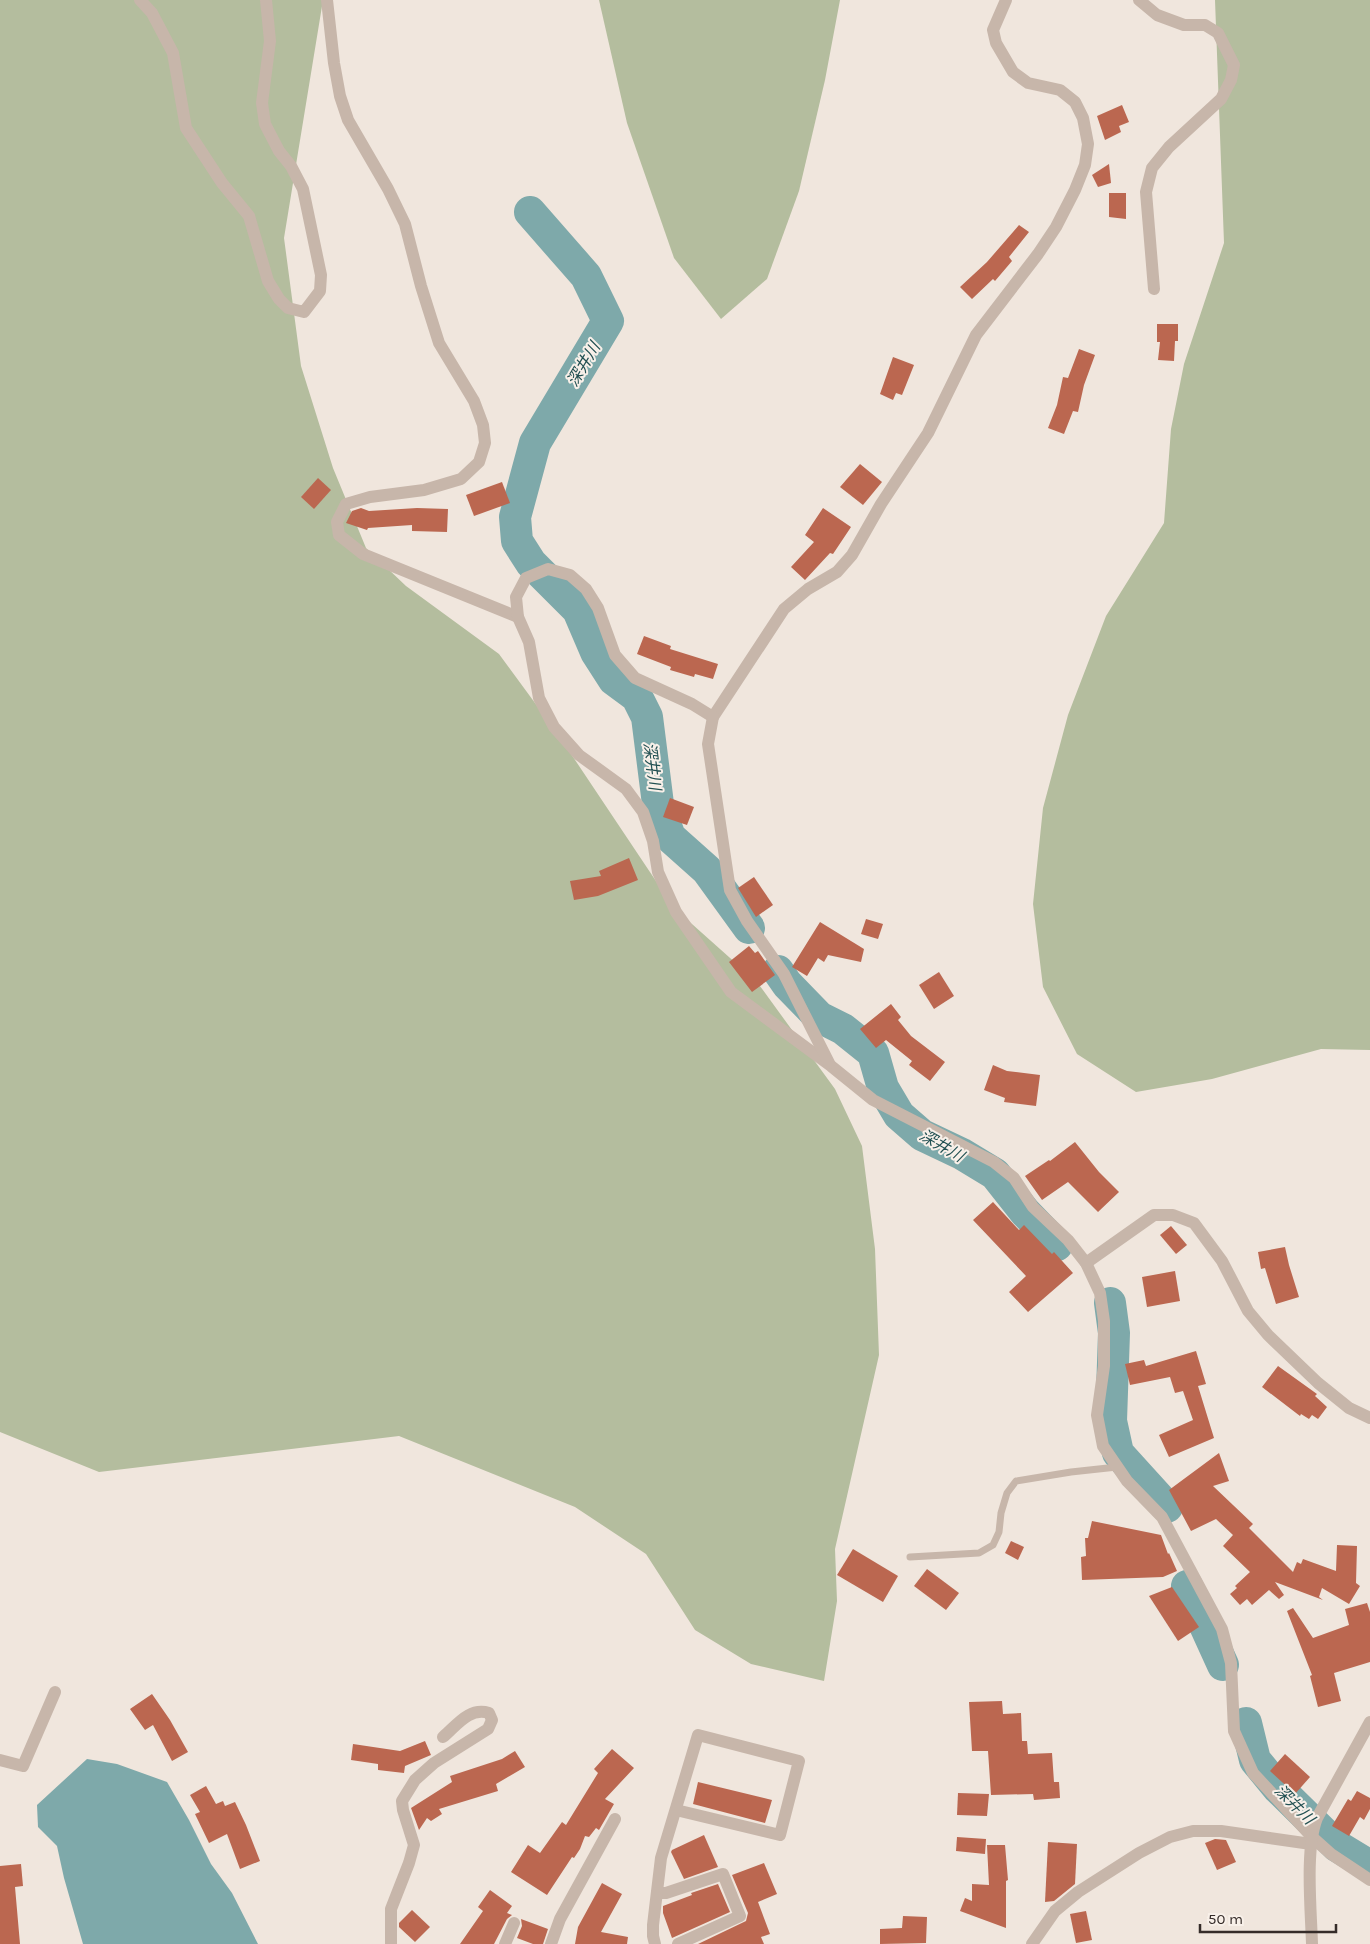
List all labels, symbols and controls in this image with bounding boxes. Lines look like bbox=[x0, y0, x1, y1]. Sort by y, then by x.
water label: 深井川 bbox=[563, 337, 605, 390]
water label: 深井川 bbox=[640, 741, 665, 793]
water label: 深井川 bbox=[916, 1125, 969, 1167]
water label: 深井川 bbox=[1271, 1781, 1320, 1829]
scale bar bbox=[1200, 1902, 1336, 1934]
text: 50 m bbox=[1208, 1910, 1243, 1928]

